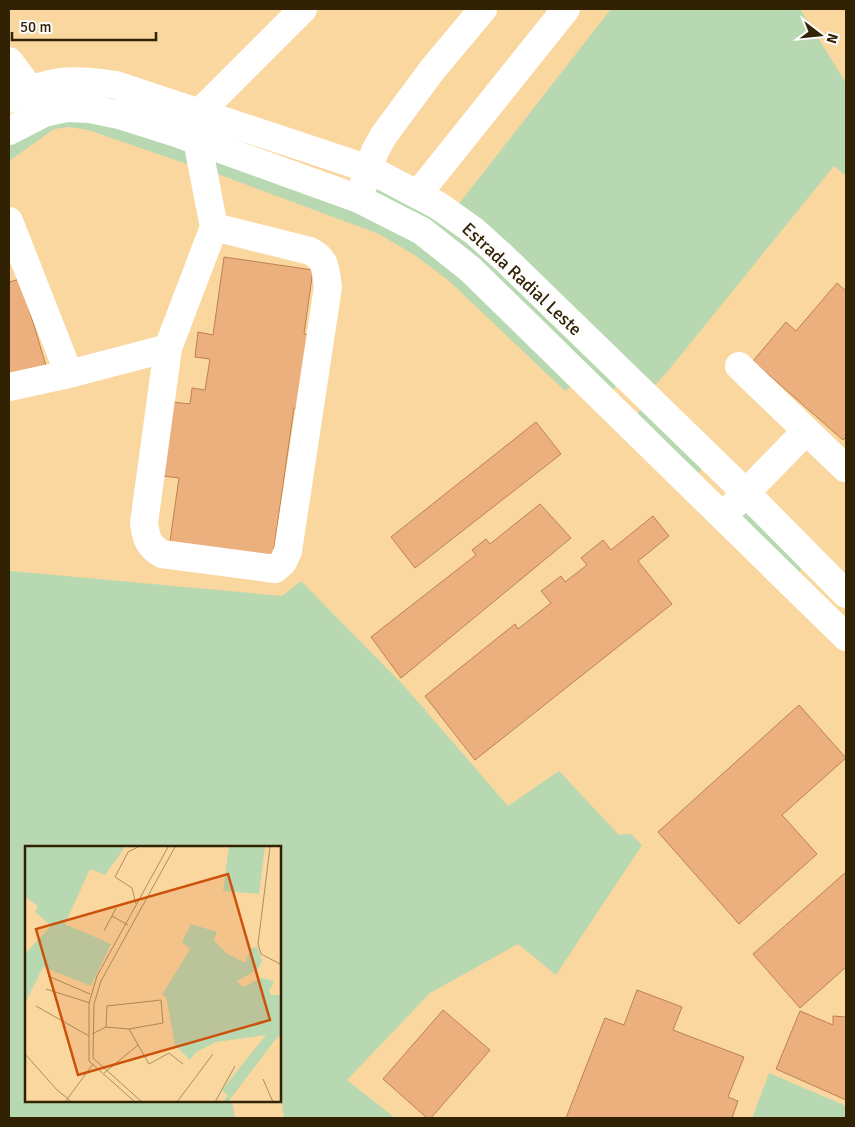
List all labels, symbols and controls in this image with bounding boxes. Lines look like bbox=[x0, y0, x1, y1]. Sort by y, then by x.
scale bar bbox=[12, 10, 156, 42]
north arrow bbox=[795, 10, 845, 60]
text: 50 m bbox=[20, 18, 51, 36]
text: N bbox=[823, 31, 842, 45]
street label: Estrada Radial Leste bbox=[457, 218, 587, 340]
inset map bbox=[25, 846, 281, 1102]

